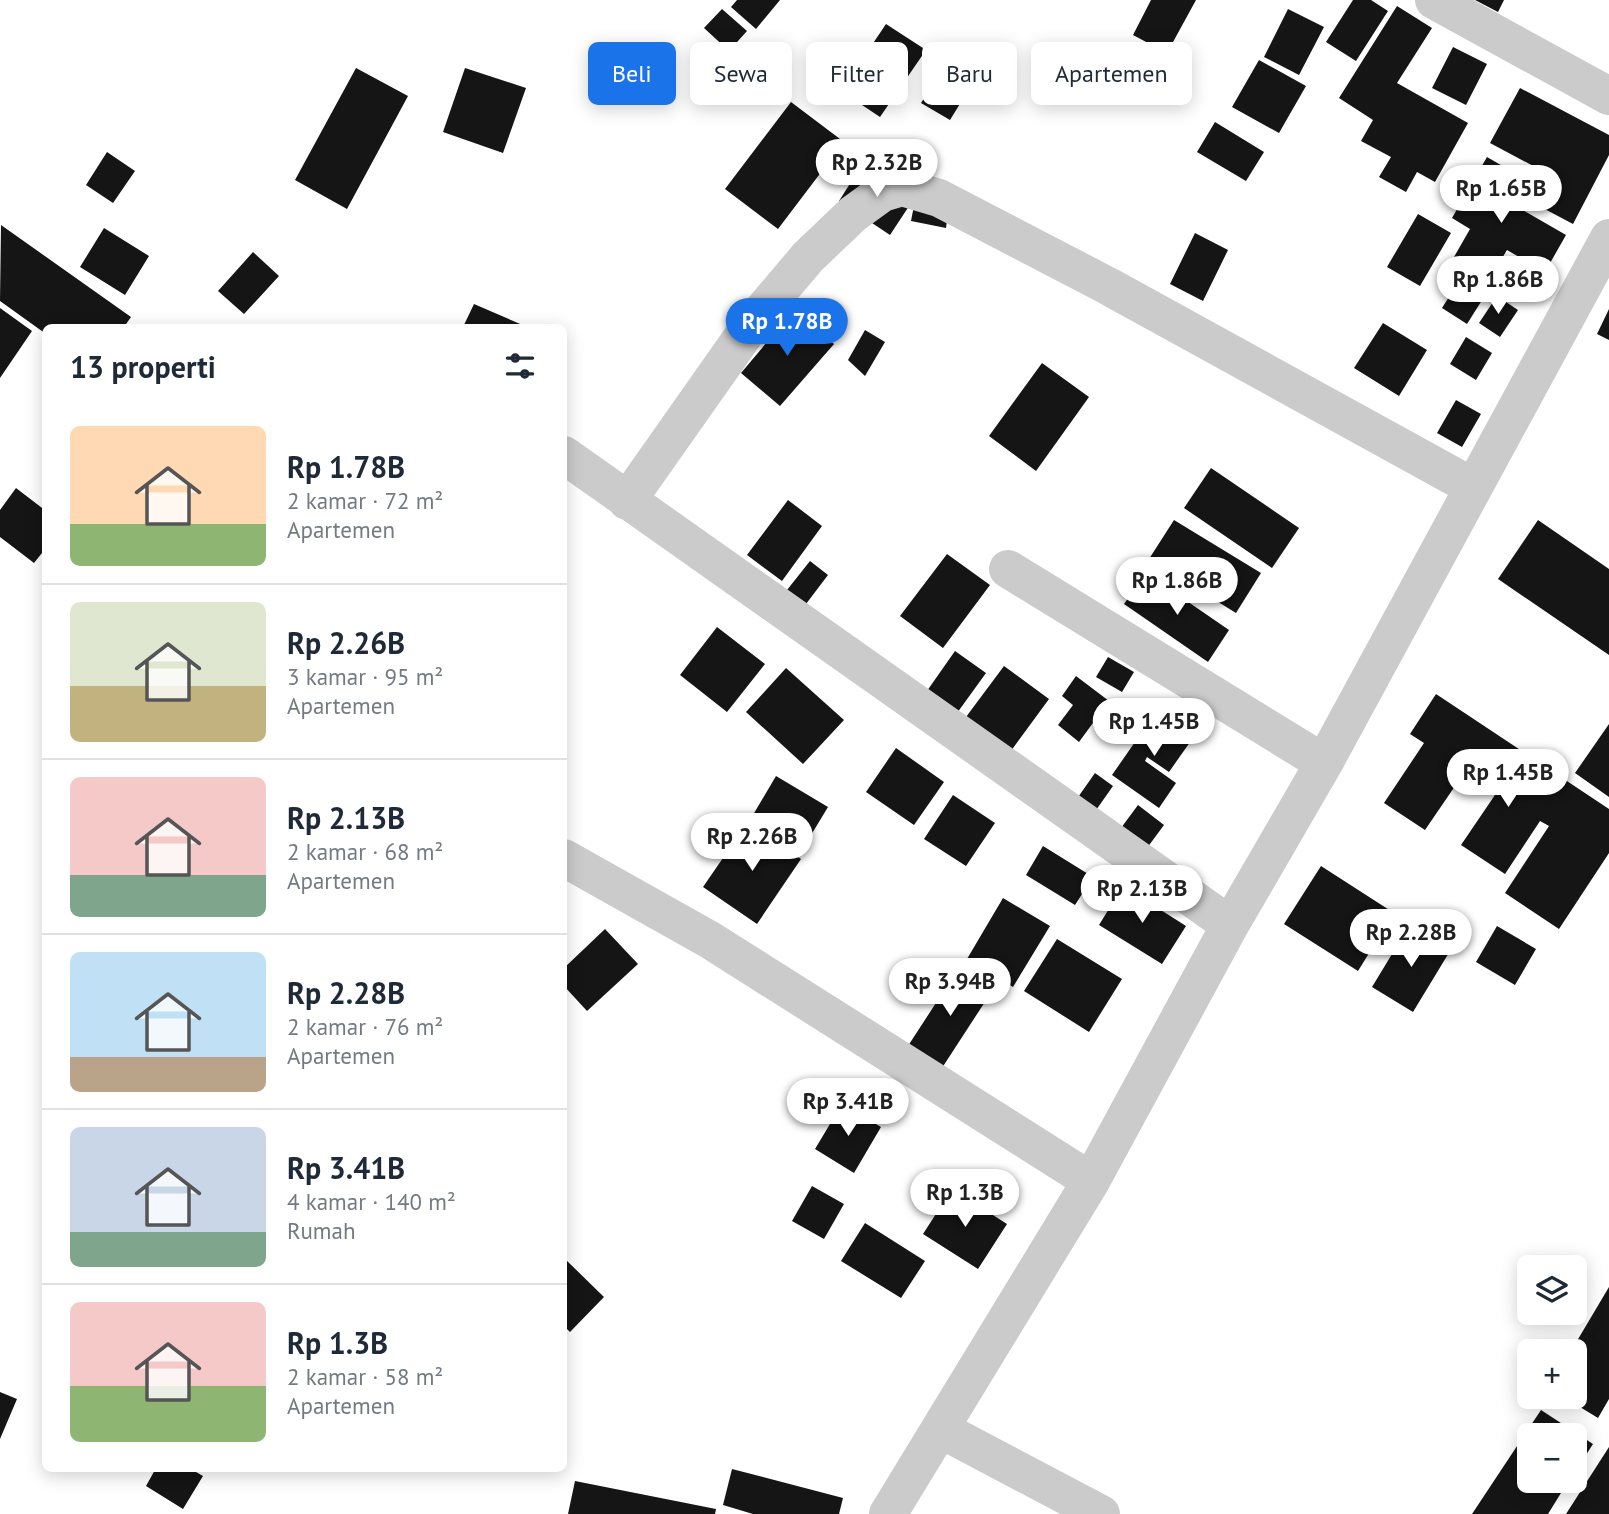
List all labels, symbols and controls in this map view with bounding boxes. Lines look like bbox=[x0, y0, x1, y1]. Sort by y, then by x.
chip: Beli bbox=[588, 42, 676, 105]
chip: Sewa bbox=[690, 42, 792, 105]
chip: Filter bbox=[806, 42, 908, 105]
chip: Baru bbox=[922, 42, 1017, 105]
chip: Apartemen bbox=[1031, 42, 1192, 105]
pin: Rp 2.32B bbox=[805, 140, 949, 199]
text: Rp 2.32B bbox=[832, 147, 922, 176]
pin: Rp 1.65B bbox=[1429, 166, 1573, 225]
text: Rp 1.65B bbox=[1456, 173, 1546, 202]
pin: Rp 1.86B bbox=[1426, 256, 1570, 316]
text: Rp 1.86B bbox=[1453, 264, 1543, 293]
pin: Rp 1.78B bbox=[715, 298, 859, 358]
text: Rp 1.78B bbox=[742, 306, 832, 335]
text: 13 properti bbox=[70, 347, 216, 386]
icon: filters bbox=[501, 347, 539, 385]
text: Rp 1.78B bbox=[287, 447, 405, 486]
icon: home bbox=[126, 454, 210, 538]
text: 2 kamar · 72 m² bbox=[287, 486, 443, 515]
text: Apartemen bbox=[287, 515, 395, 544]
pin: Rp 1.86B bbox=[1105, 558, 1249, 617]
text: Rp 1.86B bbox=[1132, 565, 1222, 594]
text: Rp 2.26B bbox=[287, 623, 405, 662]
icon: home bbox=[126, 630, 210, 714]
text: 3 kamar · 95 m² bbox=[287, 662, 443, 691]
text: Apartemen bbox=[287, 691, 395, 720]
pin: Rp 1.45B bbox=[1082, 698, 1226, 758]
text: Rp 1.45B bbox=[1109, 706, 1199, 735]
pin: Rp 1.45B bbox=[1436, 750, 1580, 809]
text: Rp 1.45B bbox=[1463, 757, 1553, 786]
text: Rp 2.13B bbox=[287, 798, 405, 837]
icon: home bbox=[126, 805, 210, 889]
pin: Rp 2.26B bbox=[680, 814, 824, 873]
text: Rp 2.26B bbox=[707, 821, 797, 850]
text: 2 kamar · 68 m² bbox=[287, 837, 443, 866]
text: Apartemen bbox=[287, 866, 395, 895]
pin: Rp 2.13B bbox=[1070, 866, 1214, 925]
text: Rp 2.13B bbox=[1097, 873, 1187, 902]
pin: Rp 2.28B bbox=[1339, 909, 1483, 969]
text: Rp 2.28B bbox=[1366, 917, 1456, 946]
pin: Rp 3.94B bbox=[878, 958, 1022, 1018]
text: Rp 3.94B bbox=[905, 966, 995, 995]
text: Rp 2.28B bbox=[287, 973, 405, 1012]
icon: home bbox=[126, 980, 210, 1064]
text: 2 kamar · 76 m² bbox=[287, 1012, 443, 1041]
text: Apartemen bbox=[287, 1041, 395, 1070]
pin: Rp 3.41B bbox=[776, 1078, 920, 1138]
text: Rp 3.41B bbox=[803, 1086, 893, 1115]
text: Rp 3.41B bbox=[287, 1148, 405, 1187]
icon: home bbox=[126, 1155, 210, 1239]
pin: Rp 1.3B bbox=[900, 1170, 1030, 1229]
text: Rp 1.3B bbox=[926, 1177, 1004, 1206]
text: 4 kamar · 140 m² bbox=[287, 1187, 456, 1216]
text: Rumah bbox=[287, 1216, 356, 1245]
map controls bbox=[1517, 1255, 1587, 1493]
button: layers bbox=[1517, 1255, 1587, 1325]
text: Rp 1.3B bbox=[287, 1323, 388, 1362]
icon: home bbox=[126, 1330, 210, 1414]
button: + bbox=[1517, 1339, 1587, 1409]
text: 2 kamar · 58 m² bbox=[287, 1362, 443, 1391]
text: Apartemen bbox=[287, 1391, 395, 1420]
button: − bbox=[1517, 1423, 1587, 1493]

